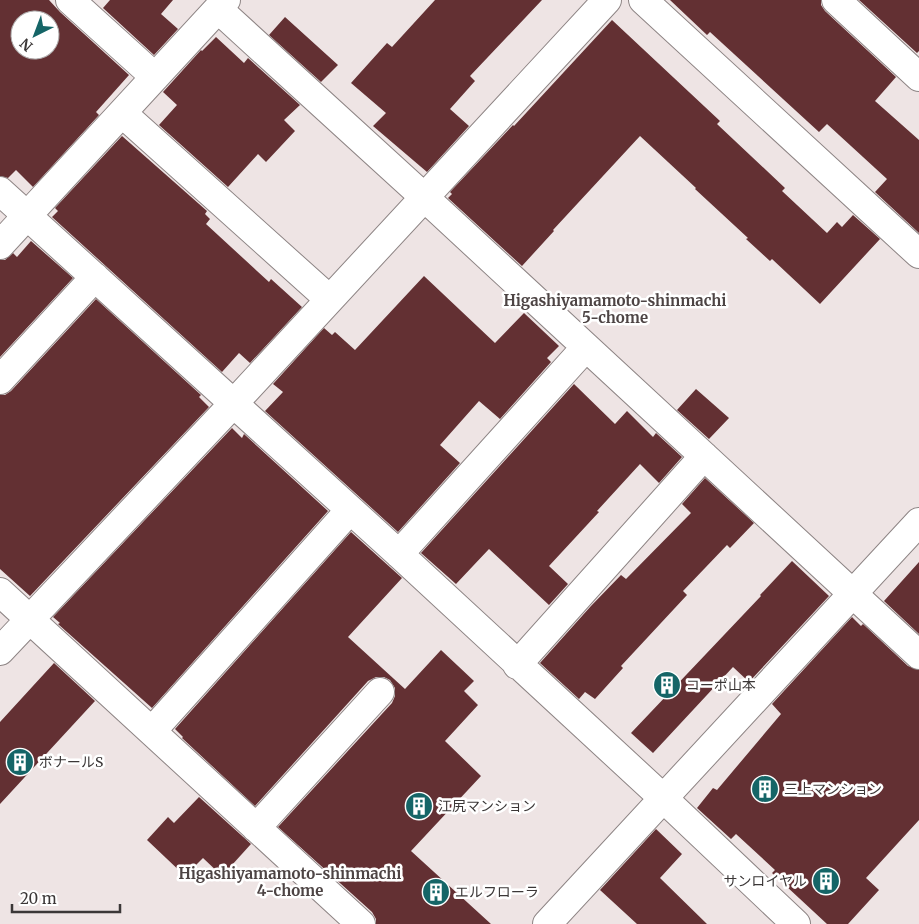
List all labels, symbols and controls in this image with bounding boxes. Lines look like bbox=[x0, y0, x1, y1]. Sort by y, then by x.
north arrow bbox=[10, 10, 60, 60]
text: N bbox=[16, 34, 36, 55]
district label: Higashiyamamoto-shinmachi 5-chome bbox=[504, 291, 726, 327]
building icon: コーポ山本 bbox=[652, 670, 682, 700]
place label: コーポ山本 bbox=[686, 676, 756, 694]
building icon: ボナールS bbox=[5, 747, 35, 777]
place label: ボナールS bbox=[39, 753, 103, 771]
building icon: 三上マンション bbox=[750, 774, 780, 804]
place label: 三上マンション bbox=[784, 780, 882, 798]
building icon: 江尻マンション bbox=[404, 791, 434, 821]
place label: 江尻マンション bbox=[438, 797, 536, 815]
district label: Higashiyamamoto-shinmachi 4-chome bbox=[179, 864, 401, 900]
building icon: サンロイヤル bbox=[811, 866, 841, 896]
place label: サンロイヤル bbox=[723, 872, 807, 890]
building icon: エルフローラ bbox=[421, 877, 451, 907]
scale bar bbox=[12, 882, 120, 914]
place label: エルフローラ bbox=[455, 883, 539, 901]
text: 20 m bbox=[20, 889, 57, 908]

